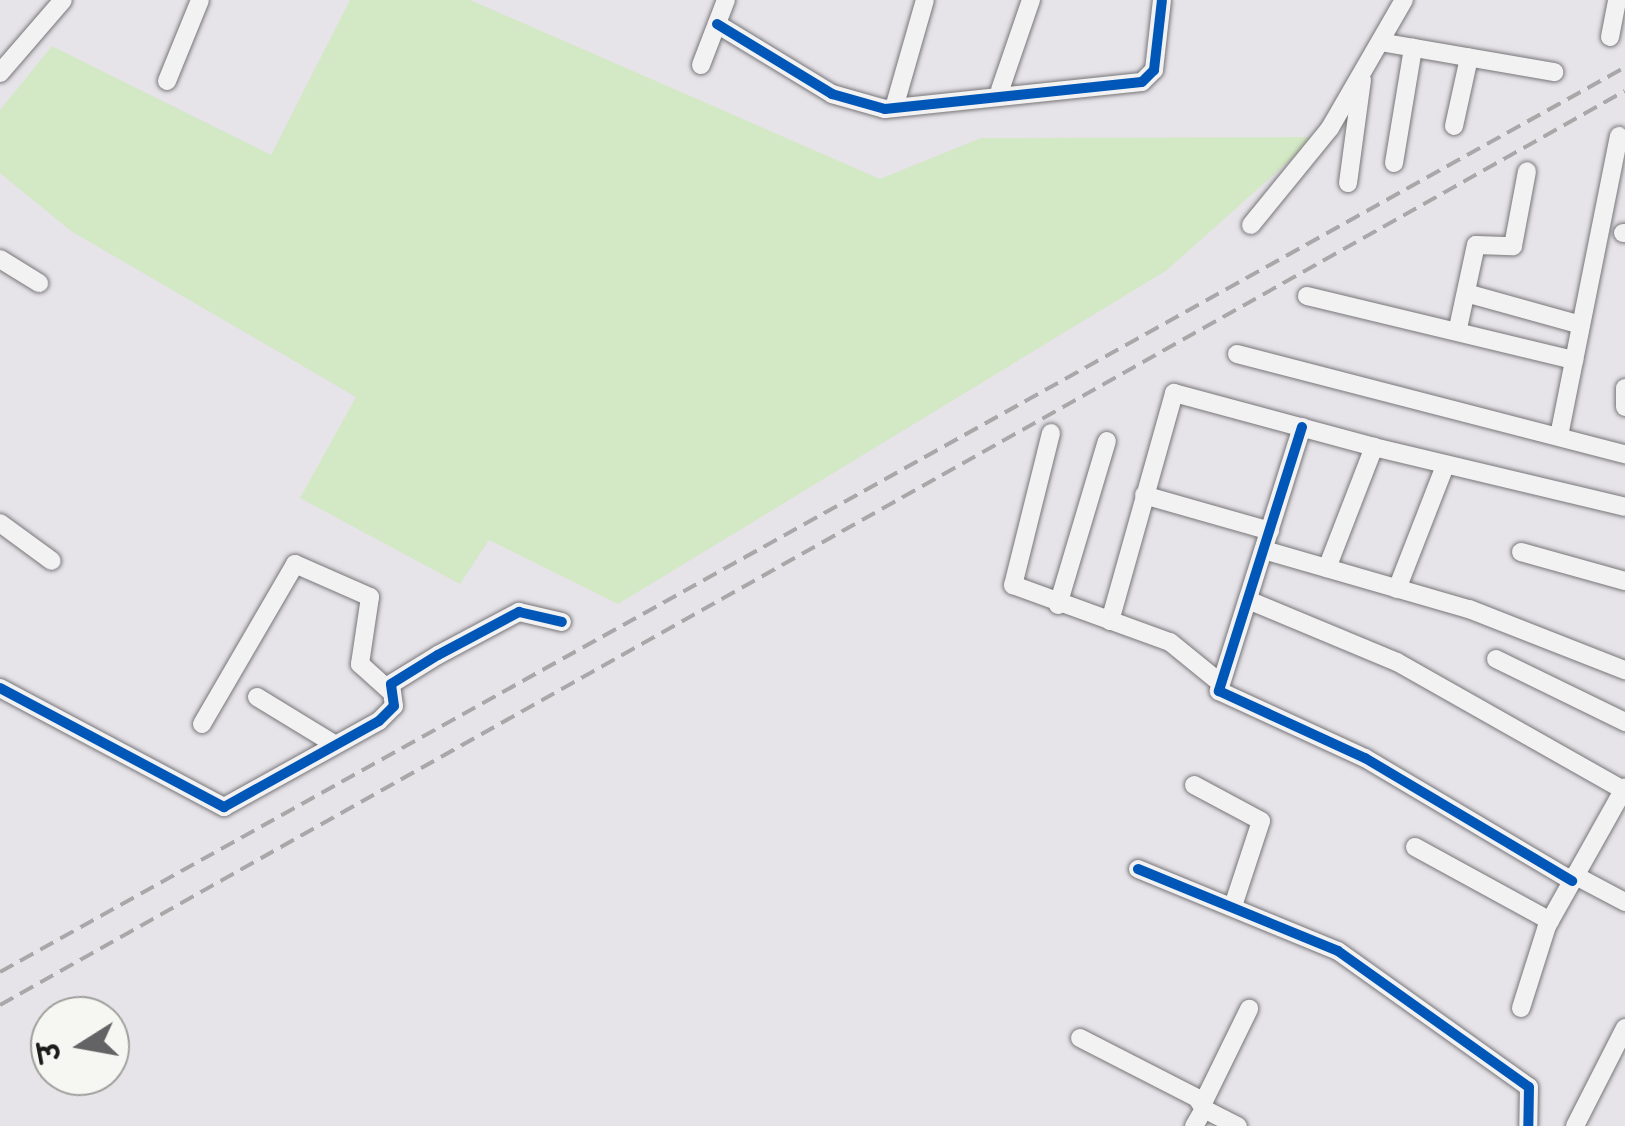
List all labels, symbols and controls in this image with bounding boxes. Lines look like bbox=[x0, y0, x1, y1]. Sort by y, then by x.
north arrow bbox=[30, 996, 130, 1096]
text: उ bbox=[32, 1039, 72, 1064]

